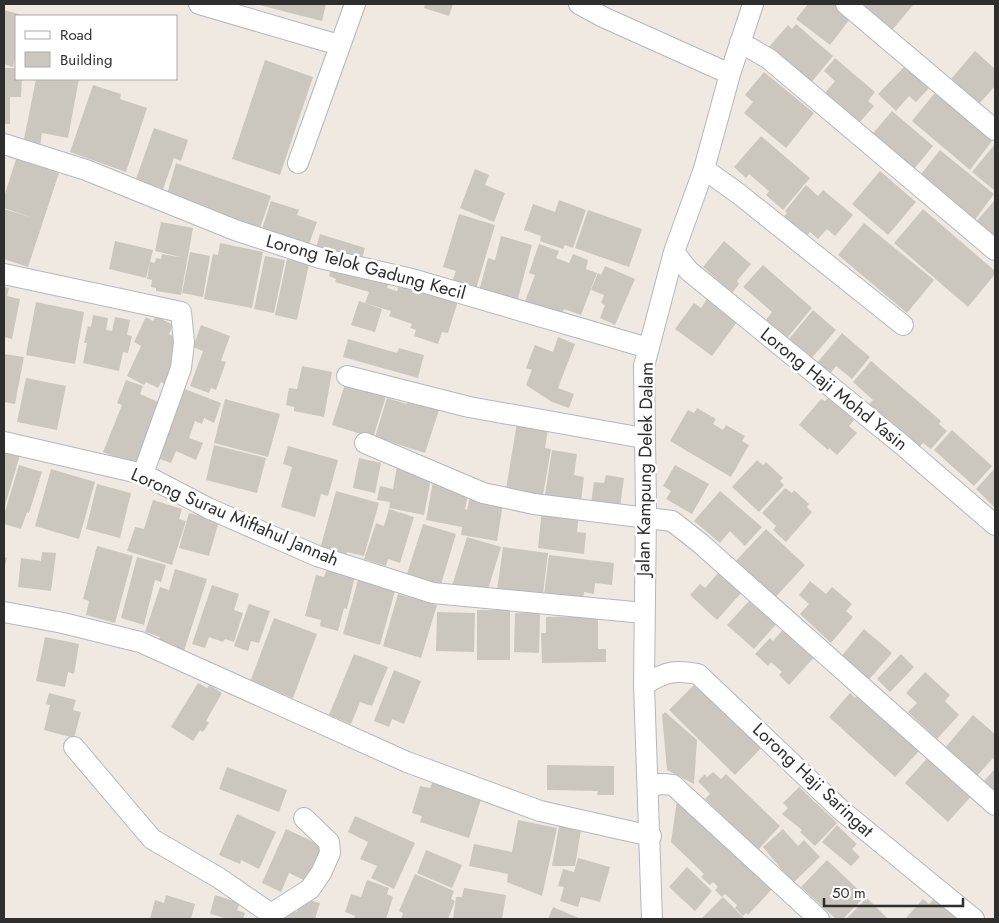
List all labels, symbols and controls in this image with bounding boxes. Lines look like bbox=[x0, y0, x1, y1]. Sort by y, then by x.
legend bbox=[15, 15, 178, 80]
text: Road bbox=[60, 24, 92, 46]
text: Building bbox=[60, 49, 112, 71]
street label: Lorong Telok Gadung Kecil bbox=[263, 228, 469, 306]
street label: Lorong Haji Mohd Yasin bbox=[755, 321, 913, 457]
street label: Jalan Kampung Delek Dalam bbox=[630, 362, 660, 578]
street label: Lorong Surau Miftahul Jannah bbox=[127, 461, 343, 573]
street label: Lorong Haji Saringat bbox=[747, 717, 880, 843]
scale bar bbox=[824, 876, 963, 908]
text: 50 m bbox=[832, 882, 866, 904]

